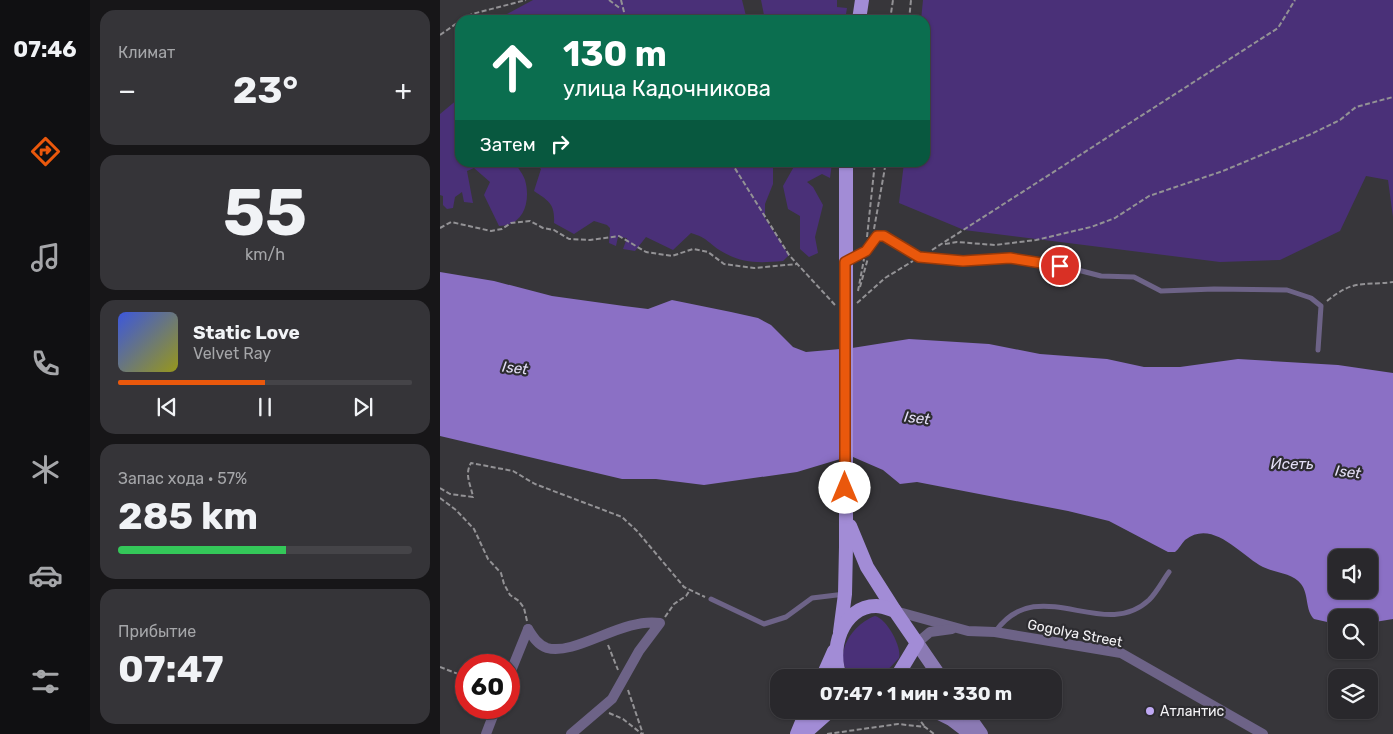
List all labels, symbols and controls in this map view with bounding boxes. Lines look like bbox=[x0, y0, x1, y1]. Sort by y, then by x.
text: 130 m bbox=[563, 33, 667, 75]
icon: ahead bbox=[480, 35, 545, 100]
text: 07:46 bbox=[13, 36, 77, 63]
text: Климат bbox=[118, 43, 175, 62]
text: 23° bbox=[233, 67, 298, 113]
text: − bbox=[118, 74, 136, 107]
text: + bbox=[395, 74, 412, 107]
text: улица Кадочникова bbox=[563, 75, 771, 102]
icon: right bbox=[546, 130, 574, 158]
text: Затем bbox=[480, 133, 536, 156]
icon: directions bbox=[28, 134, 63, 169]
text: 55 bbox=[223, 174, 307, 251]
icon: music bbox=[28, 240, 63, 275]
text: km/h bbox=[245, 245, 285, 264]
pin bbox=[1039, 245, 1081, 287]
icon: arrive bbox=[1046, 252, 1074, 280]
text: Static Love bbox=[193, 321, 300, 344]
text: Velvet Ray bbox=[193, 344, 271, 363]
icon: phone bbox=[28, 346, 63, 381]
water label: Iset bbox=[501, 357, 529, 379]
icon: previous bbox=[153, 393, 181, 421]
icon: pause bbox=[251, 393, 279, 421]
icon: next bbox=[349, 393, 377, 421]
water label: Iset bbox=[903, 407, 931, 429]
icon: climate bbox=[28, 452, 63, 487]
water label: Исеть bbox=[1271, 455, 1314, 473]
position arrow bbox=[818, 461, 870, 513]
water label: Iset bbox=[1334, 461, 1362, 483]
text: Запас хода · 57% bbox=[118, 469, 247, 488]
text: 285 km bbox=[118, 493, 258, 539]
map controls bbox=[1328, 549, 1378, 719]
button: sound bbox=[1328, 549, 1378, 599]
icon: car bbox=[28, 558, 63, 593]
button: search bbox=[1328, 609, 1378, 659]
street label: Gogolya Street bbox=[1026, 616, 1124, 651]
text: Прибытие bbox=[118, 622, 196, 641]
text: 07:47 bbox=[118, 646, 224, 692]
speed limit sign: 60 bbox=[455, 654, 520, 719]
icon: filters bbox=[28, 664, 63, 699]
button: layers bbox=[1328, 669, 1378, 719]
text: 07:47 · 1 мин · 330 m bbox=[820, 682, 1012, 705]
place label: Атлантис bbox=[1160, 703, 1225, 720]
marker: Атлантис bbox=[1144, 705, 1156, 717]

